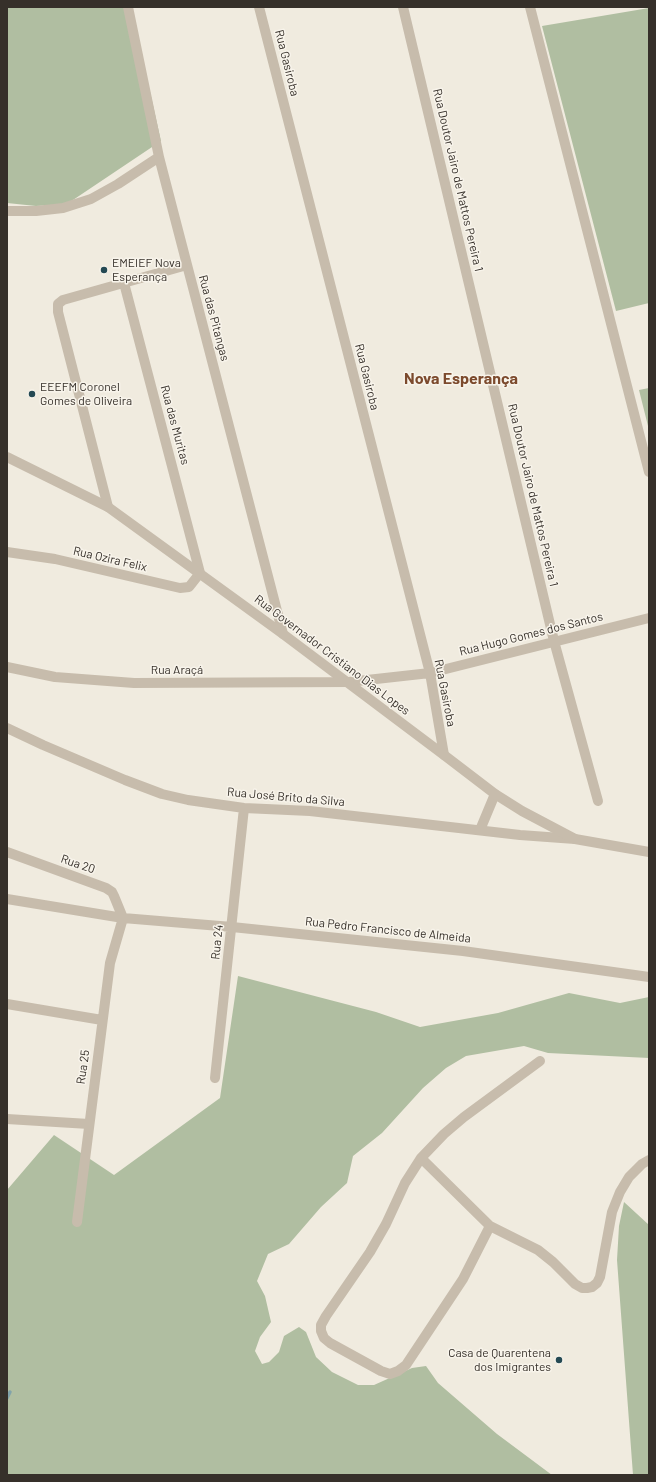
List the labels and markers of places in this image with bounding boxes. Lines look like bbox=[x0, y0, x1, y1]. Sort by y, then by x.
place label: EMEIEF Nova Esperança bbox=[112, 256, 181, 284]
marker: EMEIEF Nova Esperança bbox=[99, 265, 109, 275]
place label: EEEFM Coronel Gomes de Oliveira bbox=[40, 380, 132, 408]
marker: EEEFM Coronel Gomes de Oliveira bbox=[27, 389, 37, 399]
place label: Casa de Quarentena dos Imigrantes bbox=[448, 1346, 551, 1374]
marker: Casa de Quarentena dos Imigrantes bbox=[554, 1355, 564, 1365]

